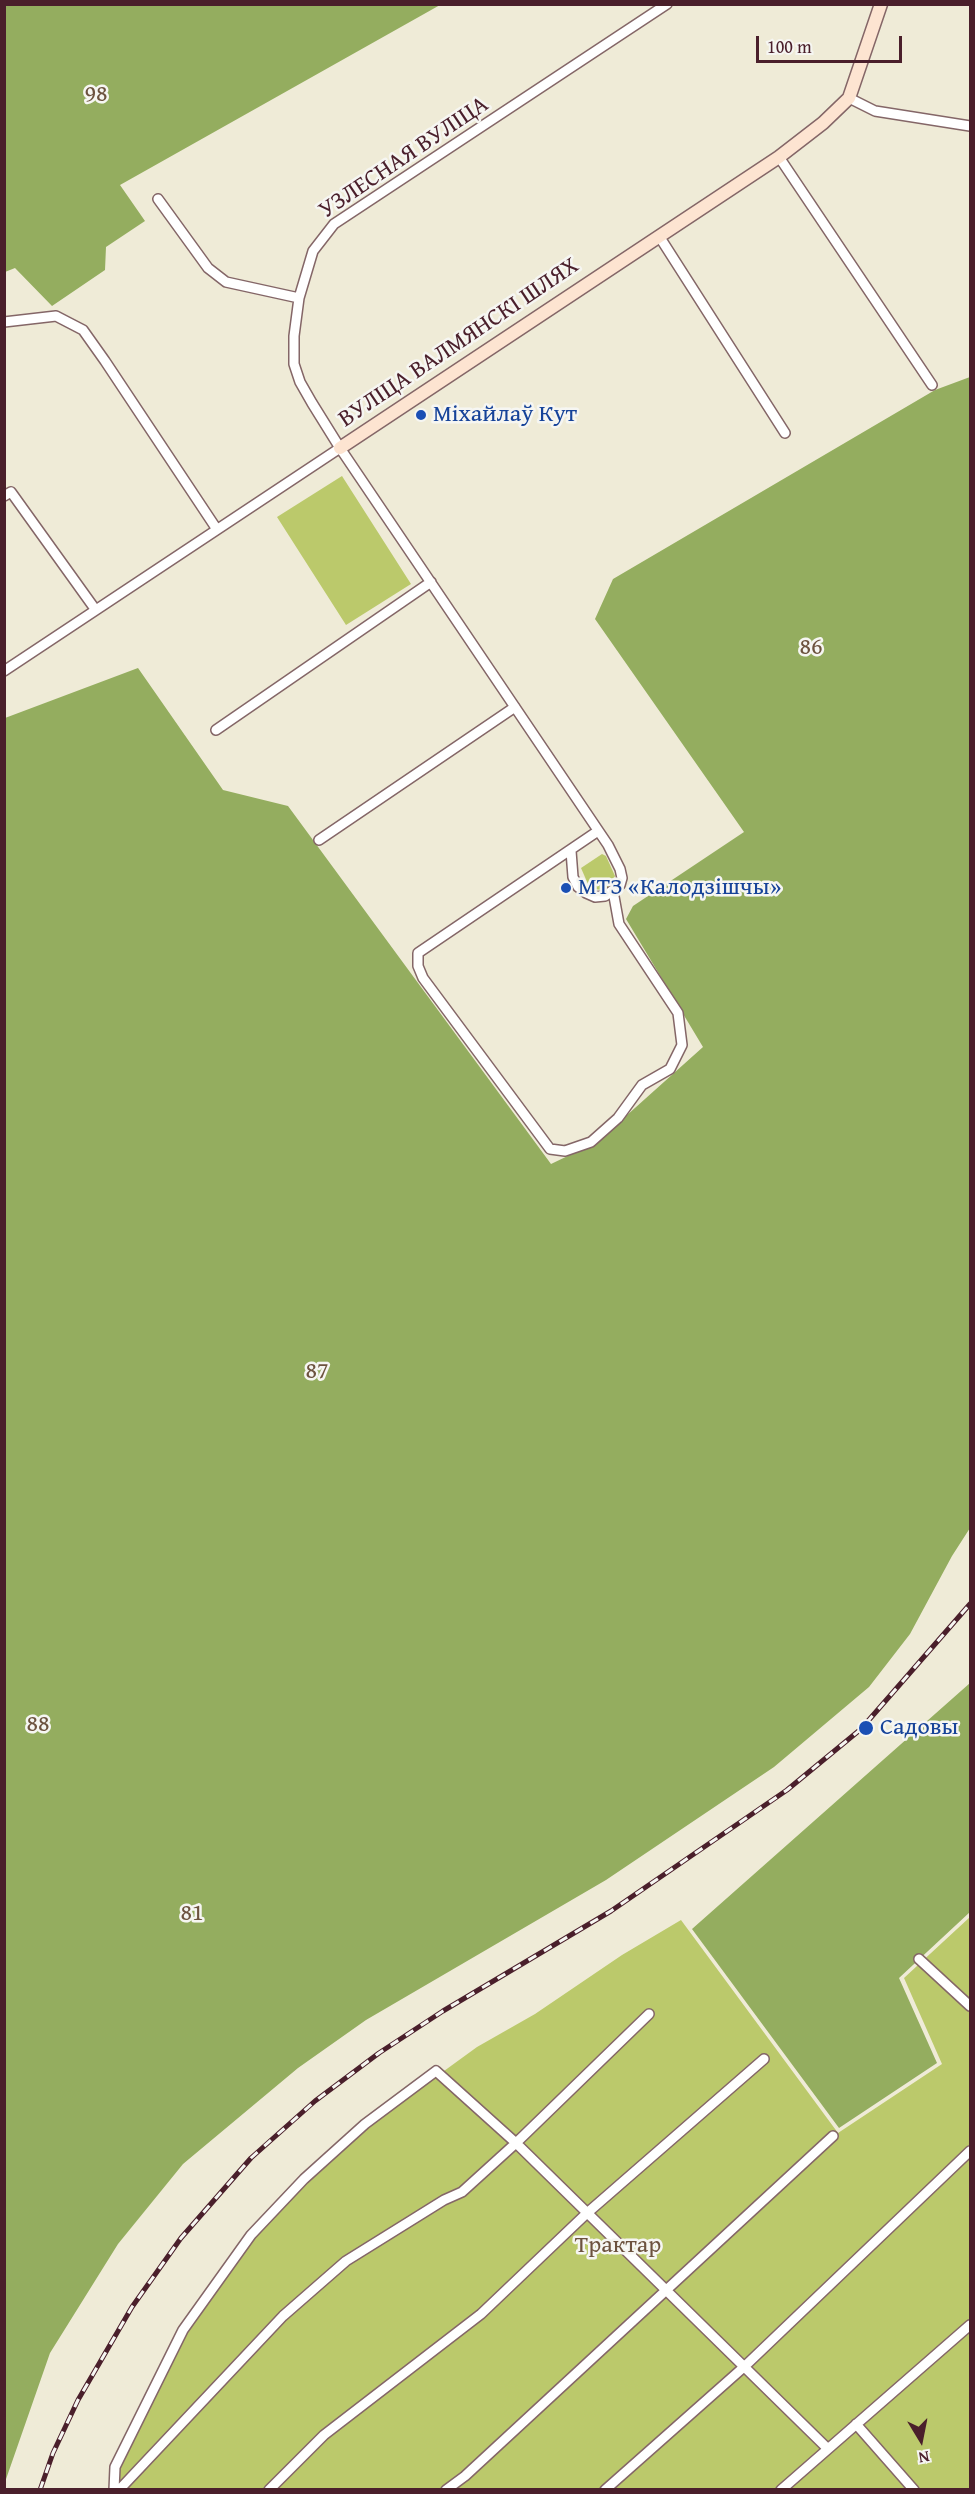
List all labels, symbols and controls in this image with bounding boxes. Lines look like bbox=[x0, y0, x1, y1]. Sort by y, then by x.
scale bar bbox=[759, 24, 904, 62]
text: 100 m bbox=[767, 33, 812, 60]
park label: 98 bbox=[84, 81, 108, 109]
street label: УЗЛЕСНАЯ ВУЛІЦА bbox=[314, 91, 494, 225]
street label: ВУЛІЦА ВАЛМЯНСКІ ШЛЯХ bbox=[334, 252, 584, 434]
place label: Міхайлаў Кут bbox=[433, 401, 577, 429]
marker: Міхайлаў Кут bbox=[414, 408, 428, 422]
park label: 86 bbox=[799, 634, 823, 662]
place label: МТЗ «Калодзішчы» bbox=[578, 874, 781, 902]
marker: МТЗ «Калодзішчы» bbox=[559, 881, 573, 895]
park label: 87 bbox=[305, 1358, 329, 1386]
park label: 88 bbox=[26, 1711, 50, 1739]
place label: Садовы bbox=[880, 1714, 958, 1742]
marker: Садовы bbox=[857, 1719, 875, 1737]
park label: 81 bbox=[180, 1900, 204, 1928]
park label: Трактар bbox=[575, 2232, 661, 2260]
north arrow bbox=[891, 2410, 951, 2470]
text: N bbox=[917, 2445, 931, 2470]

